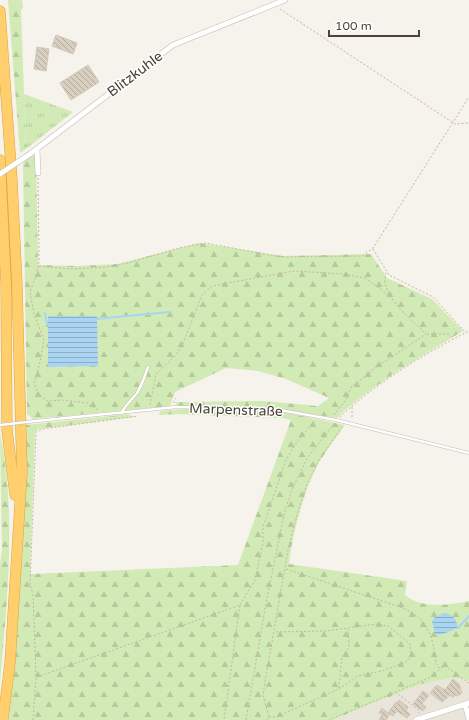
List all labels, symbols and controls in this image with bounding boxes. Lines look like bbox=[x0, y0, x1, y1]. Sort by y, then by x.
scale bar bbox=[329, 12, 419, 38]
text: 100 m bbox=[335, 19, 372, 33]
street label: Blitzkuhle bbox=[104, 48, 166, 100]
street label: Marpenstraße bbox=[189, 400, 283, 420]

